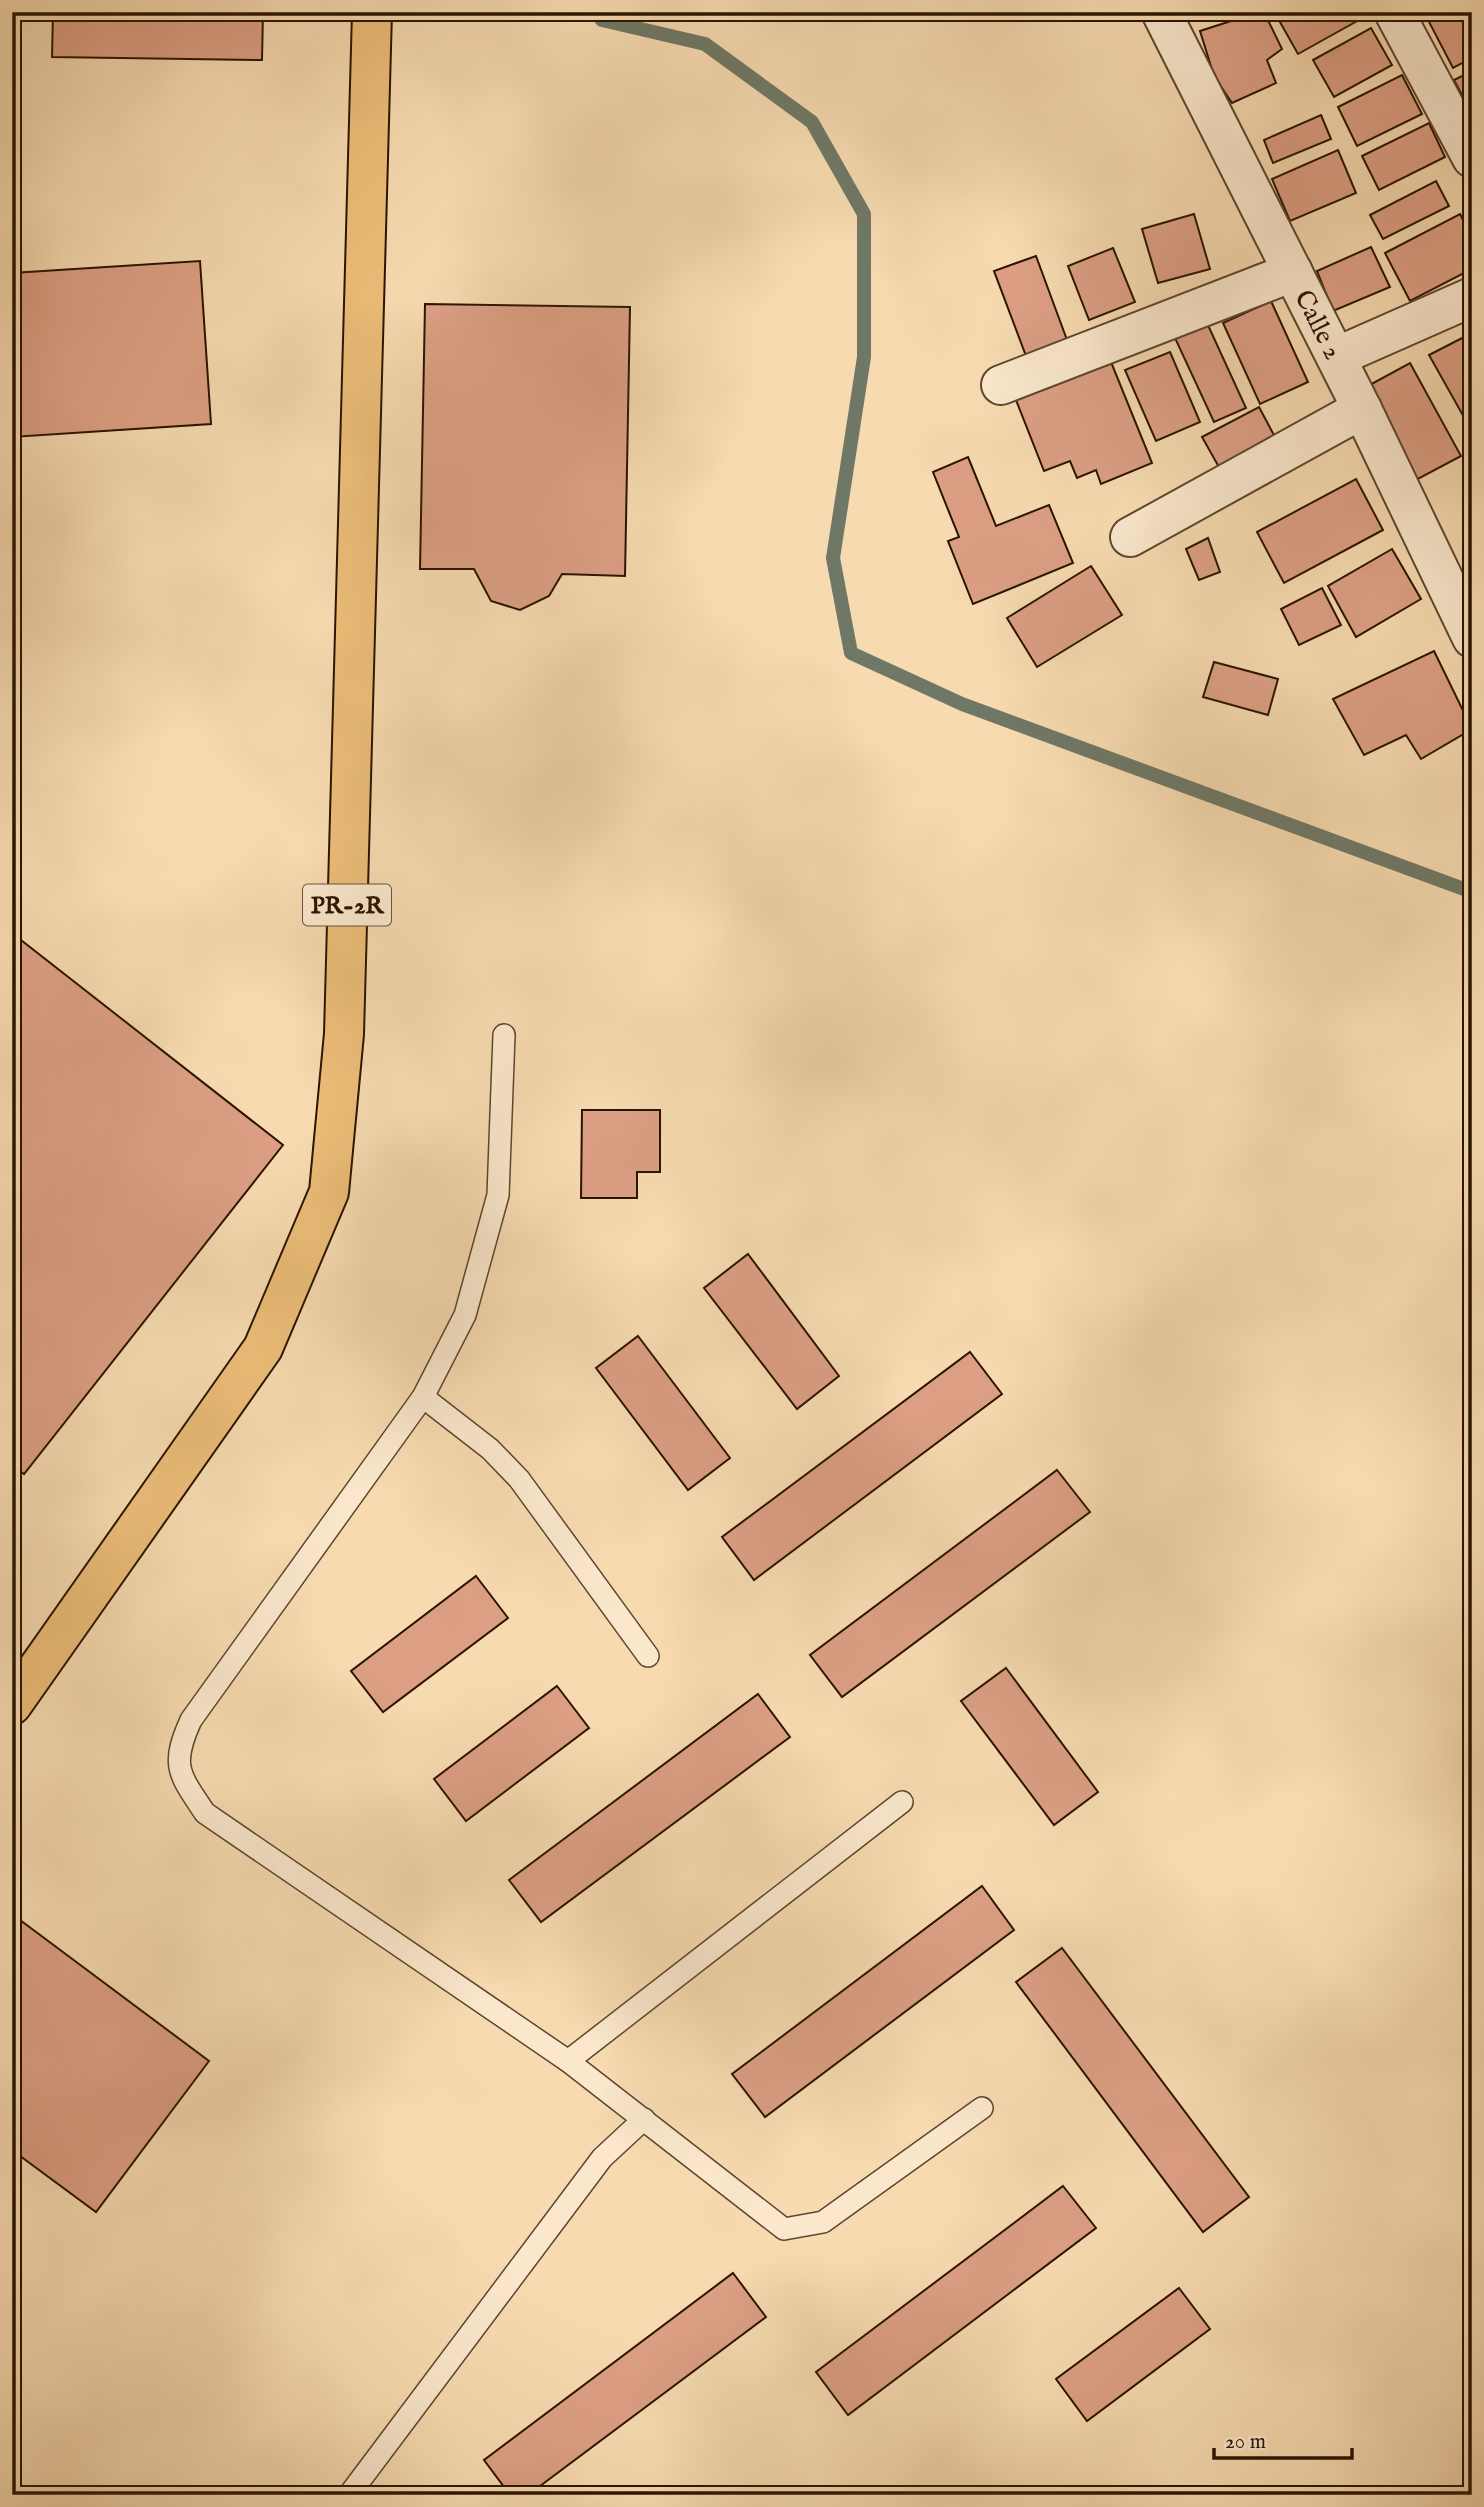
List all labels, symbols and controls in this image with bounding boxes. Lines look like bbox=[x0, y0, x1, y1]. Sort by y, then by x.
street label: Calle 2 bbox=[1286, 285, 1349, 365]
road number: PR-2R bbox=[303, 884, 391, 925]
scale bar bbox=[1214, 2416, 1353, 2460]
text: 20 m bbox=[1225, 2429, 1266, 2456]

